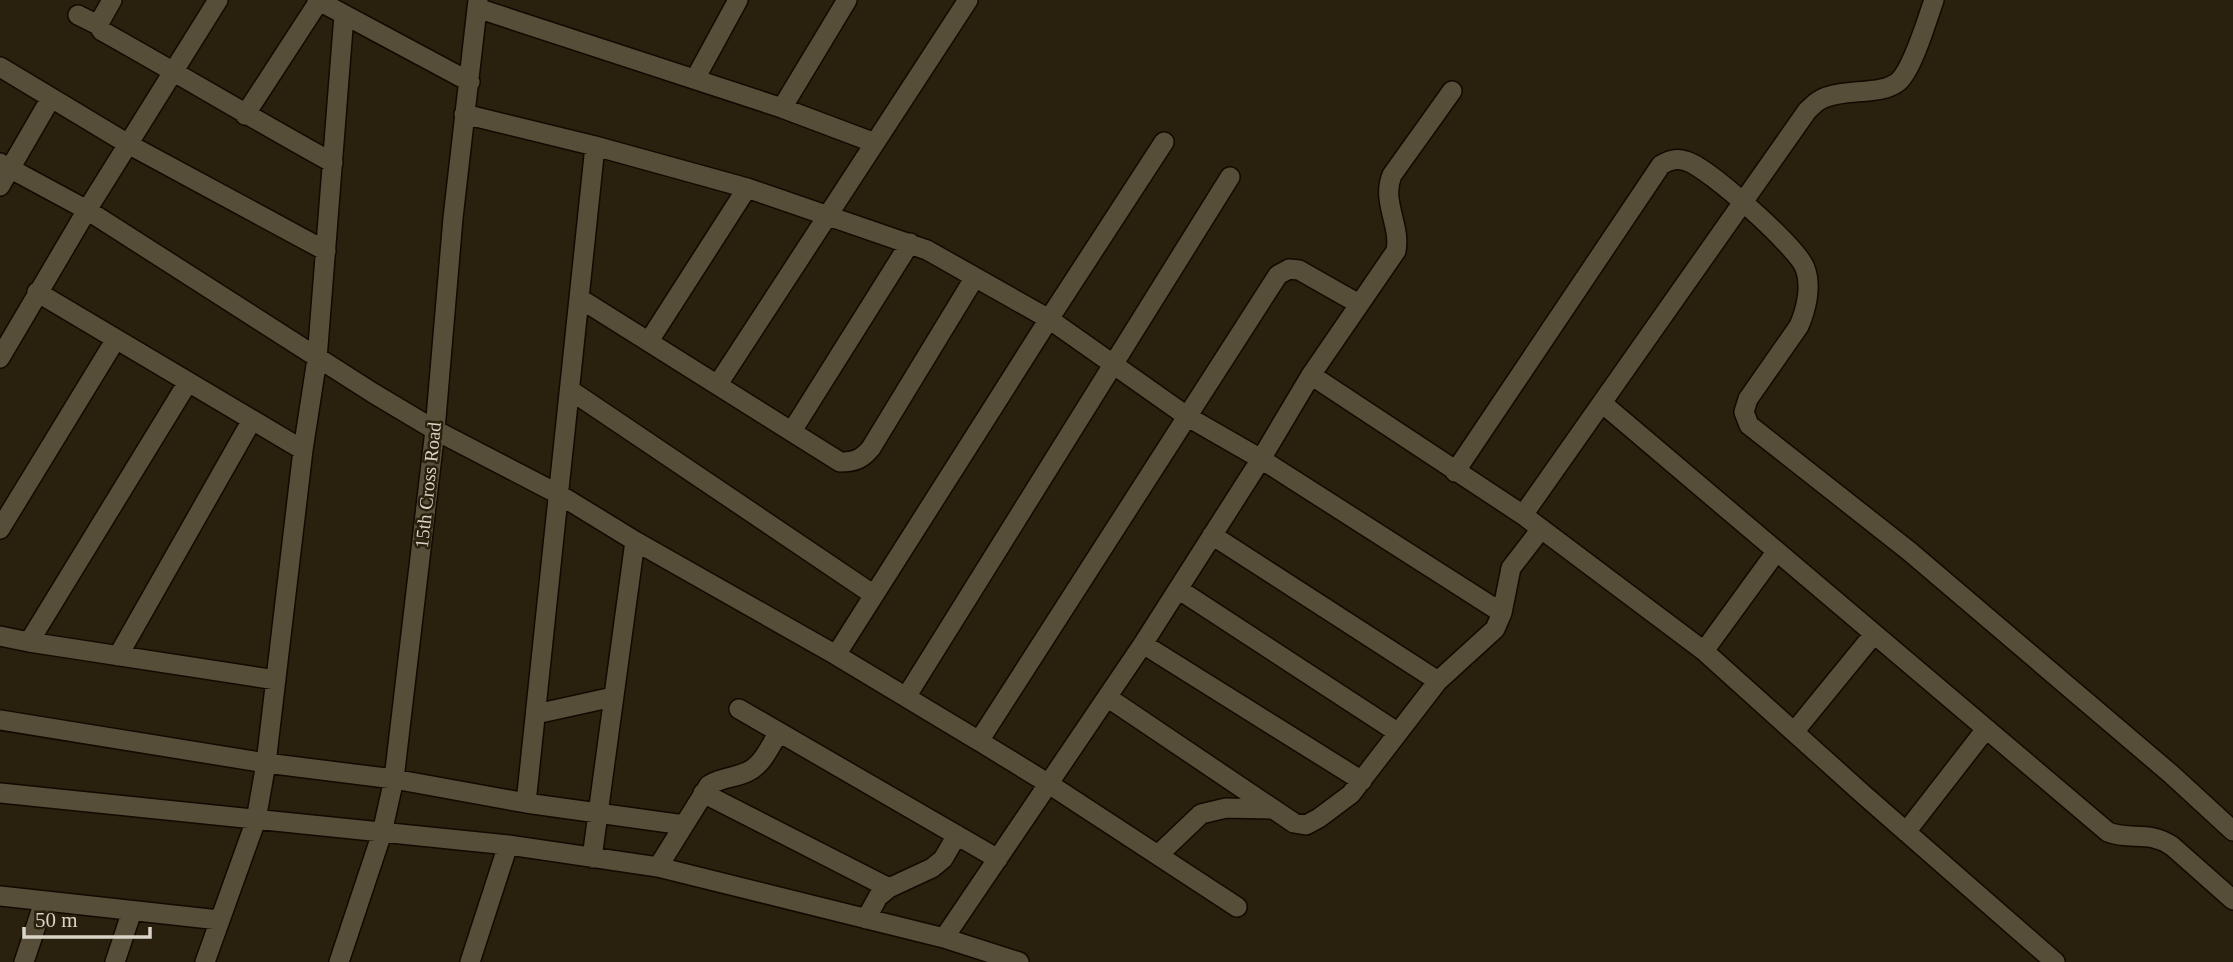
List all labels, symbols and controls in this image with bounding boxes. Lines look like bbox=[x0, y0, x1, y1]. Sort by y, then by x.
street label: 15th Cross Road bbox=[411, 420, 445, 549]
scale bar bbox=[24, 895, 150, 939]
text: 50 m bbox=[35, 908, 78, 932]

